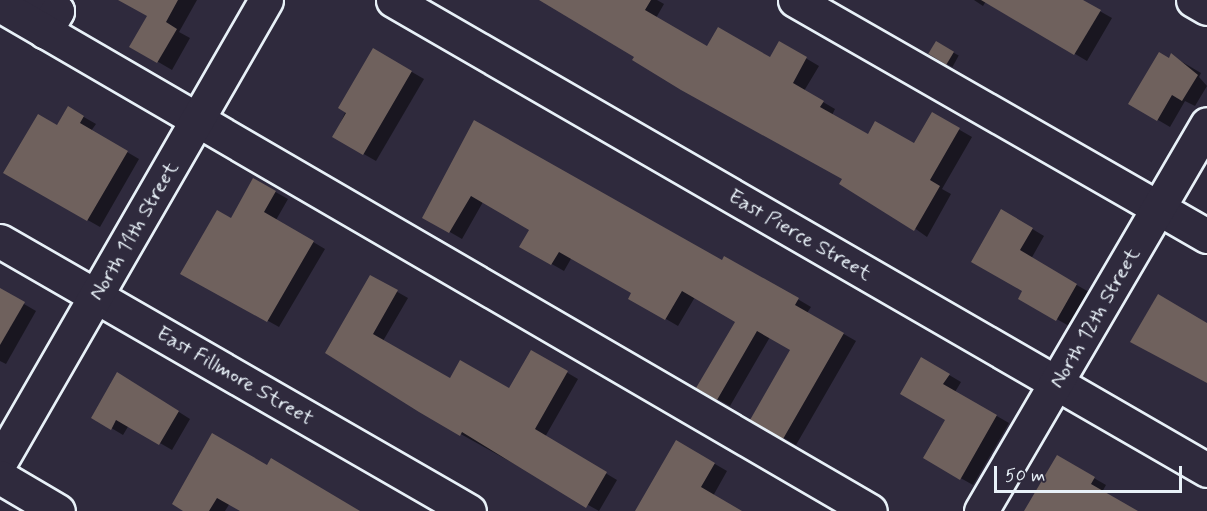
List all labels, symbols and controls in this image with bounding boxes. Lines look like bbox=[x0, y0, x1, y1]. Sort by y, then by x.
street label: North 11th Street bbox=[84, 157, 184, 305]
street label: East Pierce Street bbox=[724, 184, 876, 286]
street label: North 12th Street bbox=[1044, 243, 1146, 393]
street label: East Fillmore Street bbox=[152, 321, 318, 431]
scale bar bbox=[997, 454, 1184, 492]
text: 50 m bbox=[1005, 464, 1045, 488]

